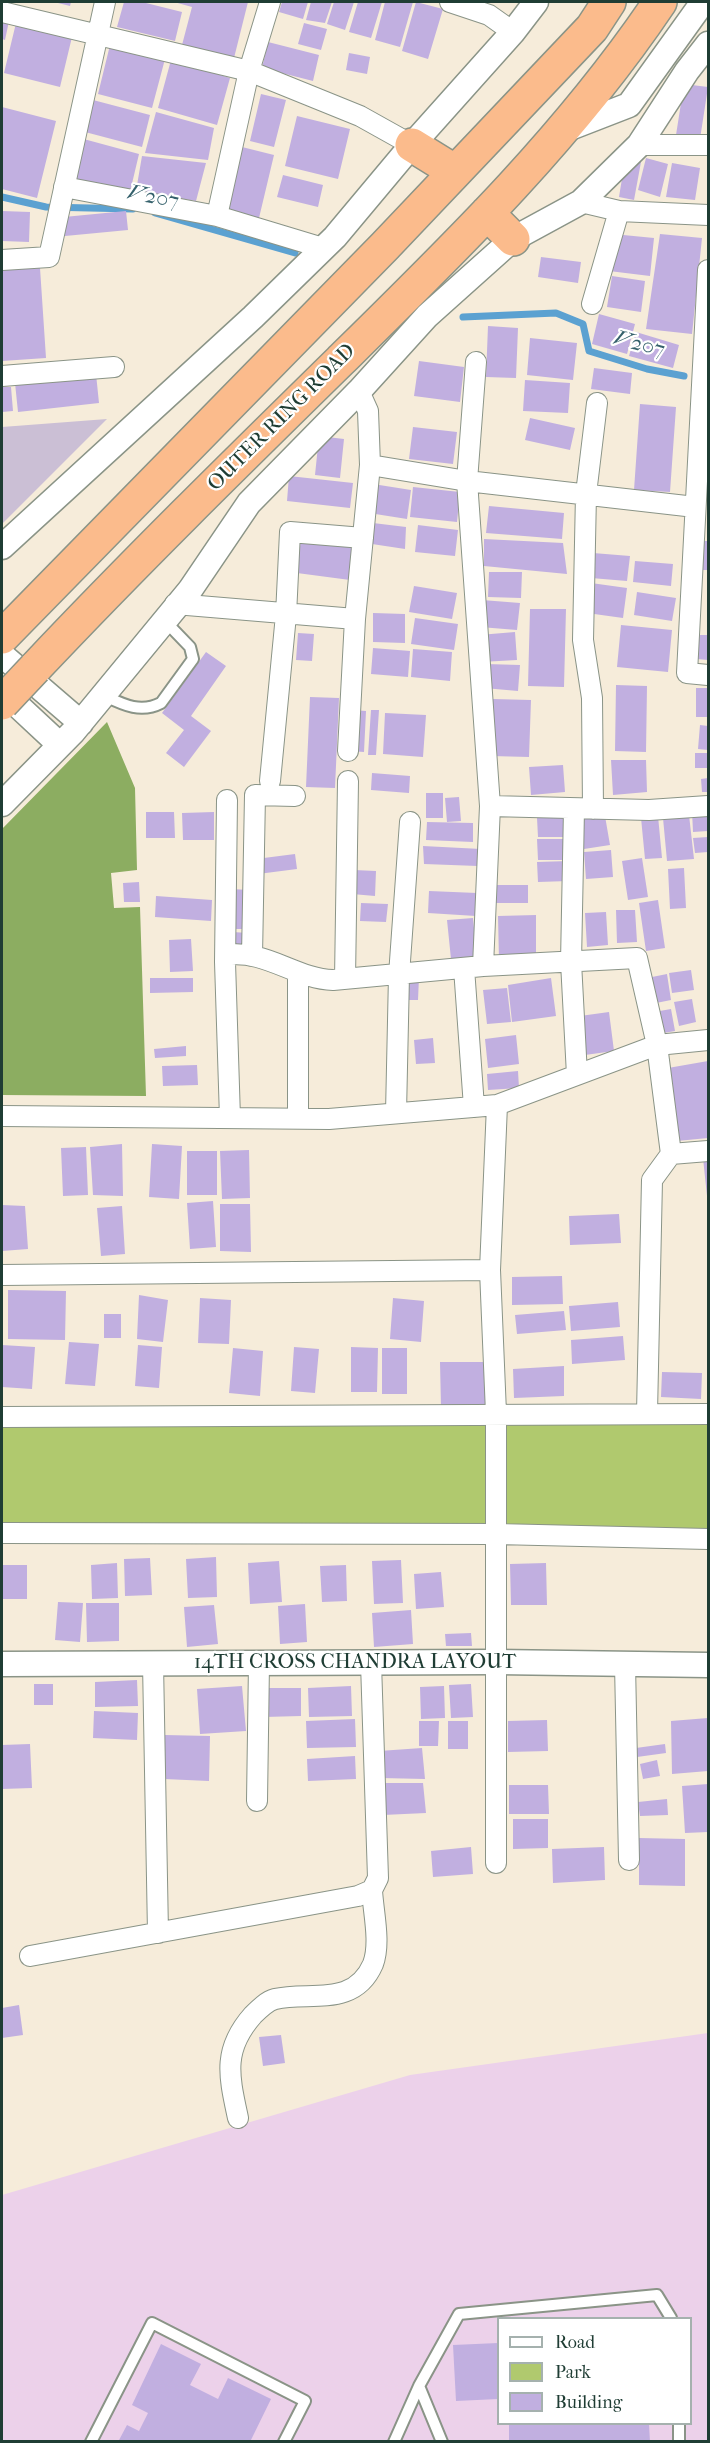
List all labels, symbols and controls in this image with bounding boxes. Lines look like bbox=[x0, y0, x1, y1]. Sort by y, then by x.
water label: V207 bbox=[125, 180, 181, 216]
water label: V207 bbox=[610, 326, 668, 364]
street label: OUTER RING ROAD bbox=[203, 339, 361, 497]
street label: 14TH CROSS CHANDRA LAYOUT bbox=[194, 1650, 516, 1676]
legend bbox=[497, 2317, 692, 2425]
text: Road bbox=[555, 2332, 595, 2353]
text: Park bbox=[555, 2362, 591, 2383]
text: Building bbox=[555, 2392, 622, 2413]

